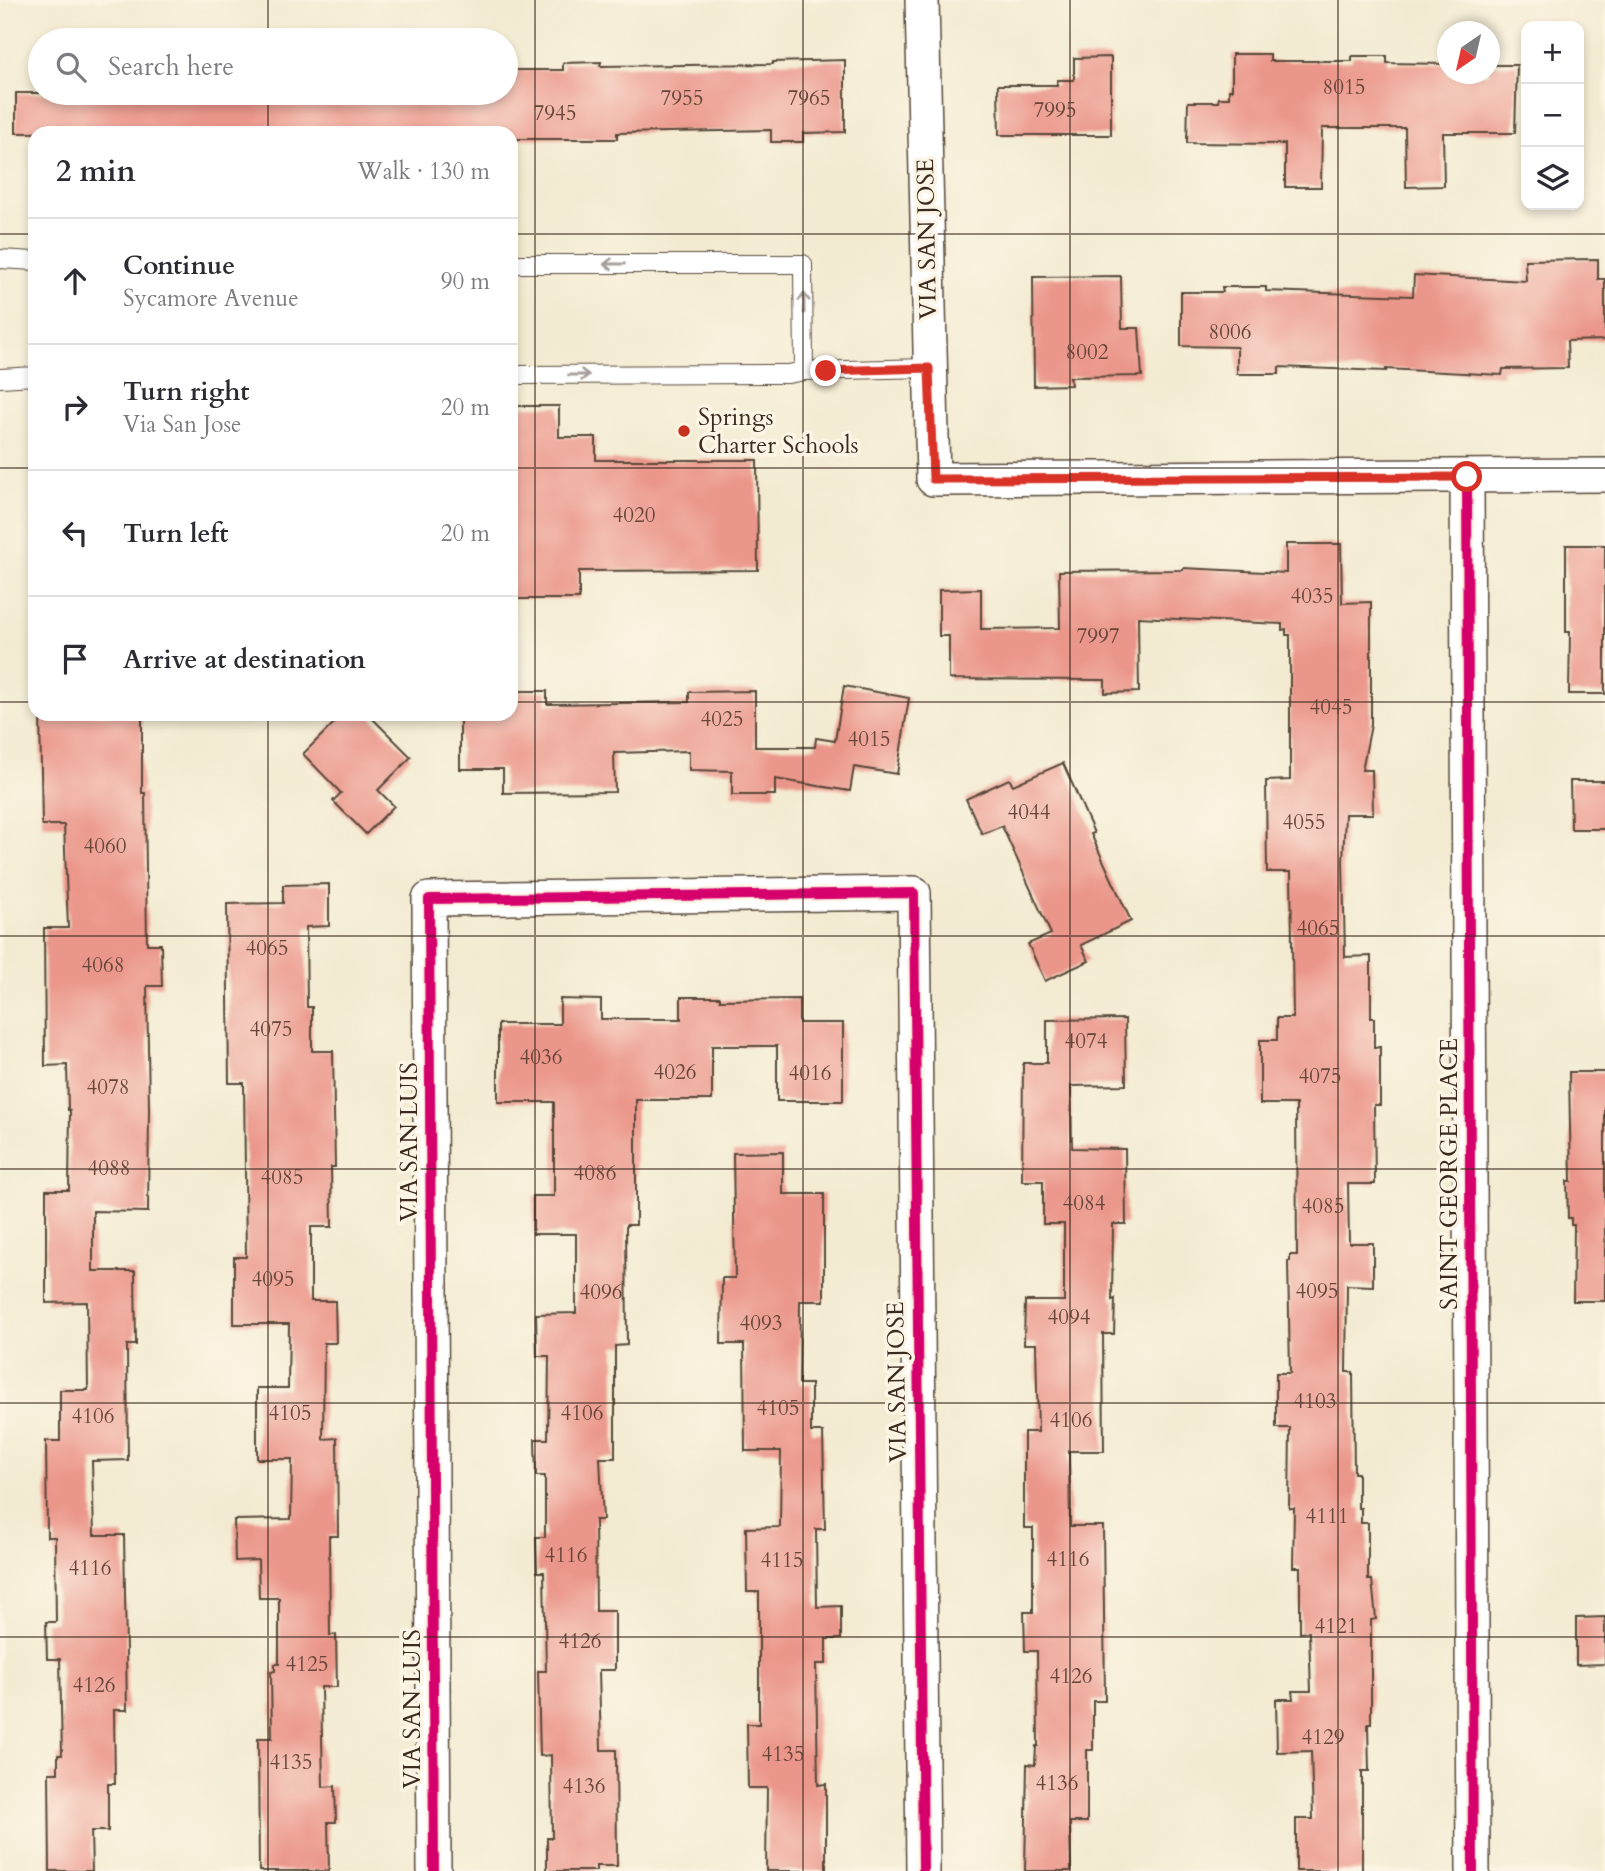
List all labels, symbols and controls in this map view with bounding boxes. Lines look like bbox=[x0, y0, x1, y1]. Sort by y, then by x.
north arrow bbox=[1437, 21, 1500, 84]
map controls bbox=[1521, 21, 1584, 210]
button: + bbox=[1521, 21, 1584, 84]
search box bbox=[28, 28, 518, 105]
icon: search bbox=[52, 48, 90, 86]
text: Search here bbox=[108, 49, 234, 84]
house number: 8015 bbox=[1322, 73, 1366, 102]
house number: 7955 bbox=[660, 84, 704, 113]
house number: 7965 bbox=[787, 84, 831, 113]
button: − bbox=[1521, 84, 1584, 147]
house number: 7995 bbox=[1033, 96, 1077, 125]
house number: 7945 bbox=[533, 99, 577, 128]
button: layers bbox=[1521, 147, 1584, 210]
text: 2 min bbox=[56, 151, 136, 192]
text: Walk · 130 m bbox=[357, 156, 490, 187]
street label: VIA SAN JOSE bbox=[909, 158, 945, 320]
text: Continue bbox=[123, 248, 235, 283]
one-way arrow bbox=[603, 257, 626, 271]
icon: ahead bbox=[56, 262, 94, 300]
text: 90 m bbox=[441, 266, 490, 297]
text: Sycamore Avenue bbox=[123, 283, 299, 314]
one-way arrow bbox=[797, 291, 811, 314]
house number: 8006 bbox=[1208, 318, 1252, 347]
house number: 8002 bbox=[1065, 338, 1109, 367]
route end bbox=[810, 355, 841, 386]
one-way arrow bbox=[567, 368, 590, 382]
text: Turn right bbox=[123, 374, 250, 409]
icon: right bbox=[56, 388, 94, 426]
text: 20 m bbox=[441, 392, 490, 423]
place label: Springs Charter Schools bbox=[698, 401, 859, 462]
text: Via San Jose bbox=[123, 409, 242, 440]
marker: Springs Charter Schools bbox=[676, 423, 692, 439]
route start bbox=[1451, 461, 1482, 492]
house number: 4020 bbox=[612, 501, 656, 530]
icon: left bbox=[56, 514, 94, 552]
text: Turn left bbox=[123, 516, 228, 551]
text: 20 m bbox=[441, 518, 490, 549]
house number: 4035 bbox=[1290, 582, 1334, 611]
house number: 7997 bbox=[1076, 622, 1120, 651]
icon: arrive bbox=[56, 640, 94, 678]
text: Arrive at destination bbox=[123, 642, 366, 677]
house number: 4045 bbox=[1309, 693, 1353, 722]
house number: 4025 bbox=[700, 705, 744, 734]
house number: 4015 bbox=[847, 725, 891, 754]
house number: 4044 bbox=[1007, 798, 1051, 827]
house number: 4055 bbox=[1282, 808, 1326, 837]
house number: 4060 bbox=[83, 832, 127, 861]
house number: 4065 bbox=[1296, 914, 1340, 943]
house number: 4065 bbox=[245, 934, 289, 963]
house number: 4068 bbox=[81, 951, 125, 980]
house number: 4075 bbox=[249, 1015, 293, 1044]
house number: 4074 bbox=[1064, 1027, 1108, 1056]
street label: SAINT GEORGE PLACE bbox=[1433, 1038, 1466, 1310]
house number: 4036 bbox=[519, 1043, 563, 1072]
house number: 4026 bbox=[653, 1058, 697, 1087]
house number: 4016 bbox=[788, 1059, 832, 1088]
street label: VIA SAN LUIS bbox=[393, 1062, 426, 1222]
house number: 4075 bbox=[1298, 1062, 1342, 1091]
house number: 4078 bbox=[86, 1073, 130, 1102]
house number: 4088 bbox=[87, 1154, 131, 1183]
house number: 4086 bbox=[573, 1159, 617, 1188]
house number: 4085 bbox=[260, 1163, 304, 1192]
house number: 4084 bbox=[1062, 1189, 1106, 1218]
house number: 4085 bbox=[1301, 1192, 1345, 1221]
house number: 4095 bbox=[251, 1265, 295, 1294]
house number: 4095 bbox=[1295, 1277, 1339, 1306]
house number: 4096 bbox=[579, 1278, 623, 1307]
street label: VIA SAN JOSE bbox=[879, 1301, 915, 1463]
house number: 4094 bbox=[1047, 1303, 1091, 1332]
house number: 4093 bbox=[739, 1309, 783, 1338]
house number: 4103 bbox=[1293, 1387, 1337, 1416]
house number: 4105 bbox=[756, 1394, 800, 1423]
house number: 4105 bbox=[268, 1399, 312, 1428]
house number: 4106 bbox=[560, 1399, 604, 1428]
house number: 4106 bbox=[71, 1402, 115, 1431]
house number: 4106 bbox=[1049, 1406, 1093, 1435]
house number: 4111 bbox=[1305, 1502, 1349, 1531]
house number: 4116 bbox=[544, 1541, 588, 1570]
house number: 4116 bbox=[1046, 1545, 1090, 1574]
house number: 4115 bbox=[760, 1546, 804, 1575]
house number: 4116 bbox=[68, 1554, 112, 1583]
house number: 4121 bbox=[1314, 1612, 1358, 1641]
house number: 4126 bbox=[558, 1627, 602, 1656]
street label: VIA SAN LUIS bbox=[396, 1629, 429, 1789]
house number: 4125 bbox=[285, 1650, 329, 1679]
house number: 4126 bbox=[1049, 1662, 1093, 1691]
house number: 4126 bbox=[72, 1671, 116, 1700]
house number: 4129 bbox=[1301, 1723, 1345, 1752]
house number: 4135 bbox=[761, 1740, 805, 1769]
house number: 4135 bbox=[269, 1748, 313, 1777]
house number: 4136 bbox=[1035, 1769, 1079, 1798]
house number: 4136 bbox=[562, 1772, 606, 1801]

